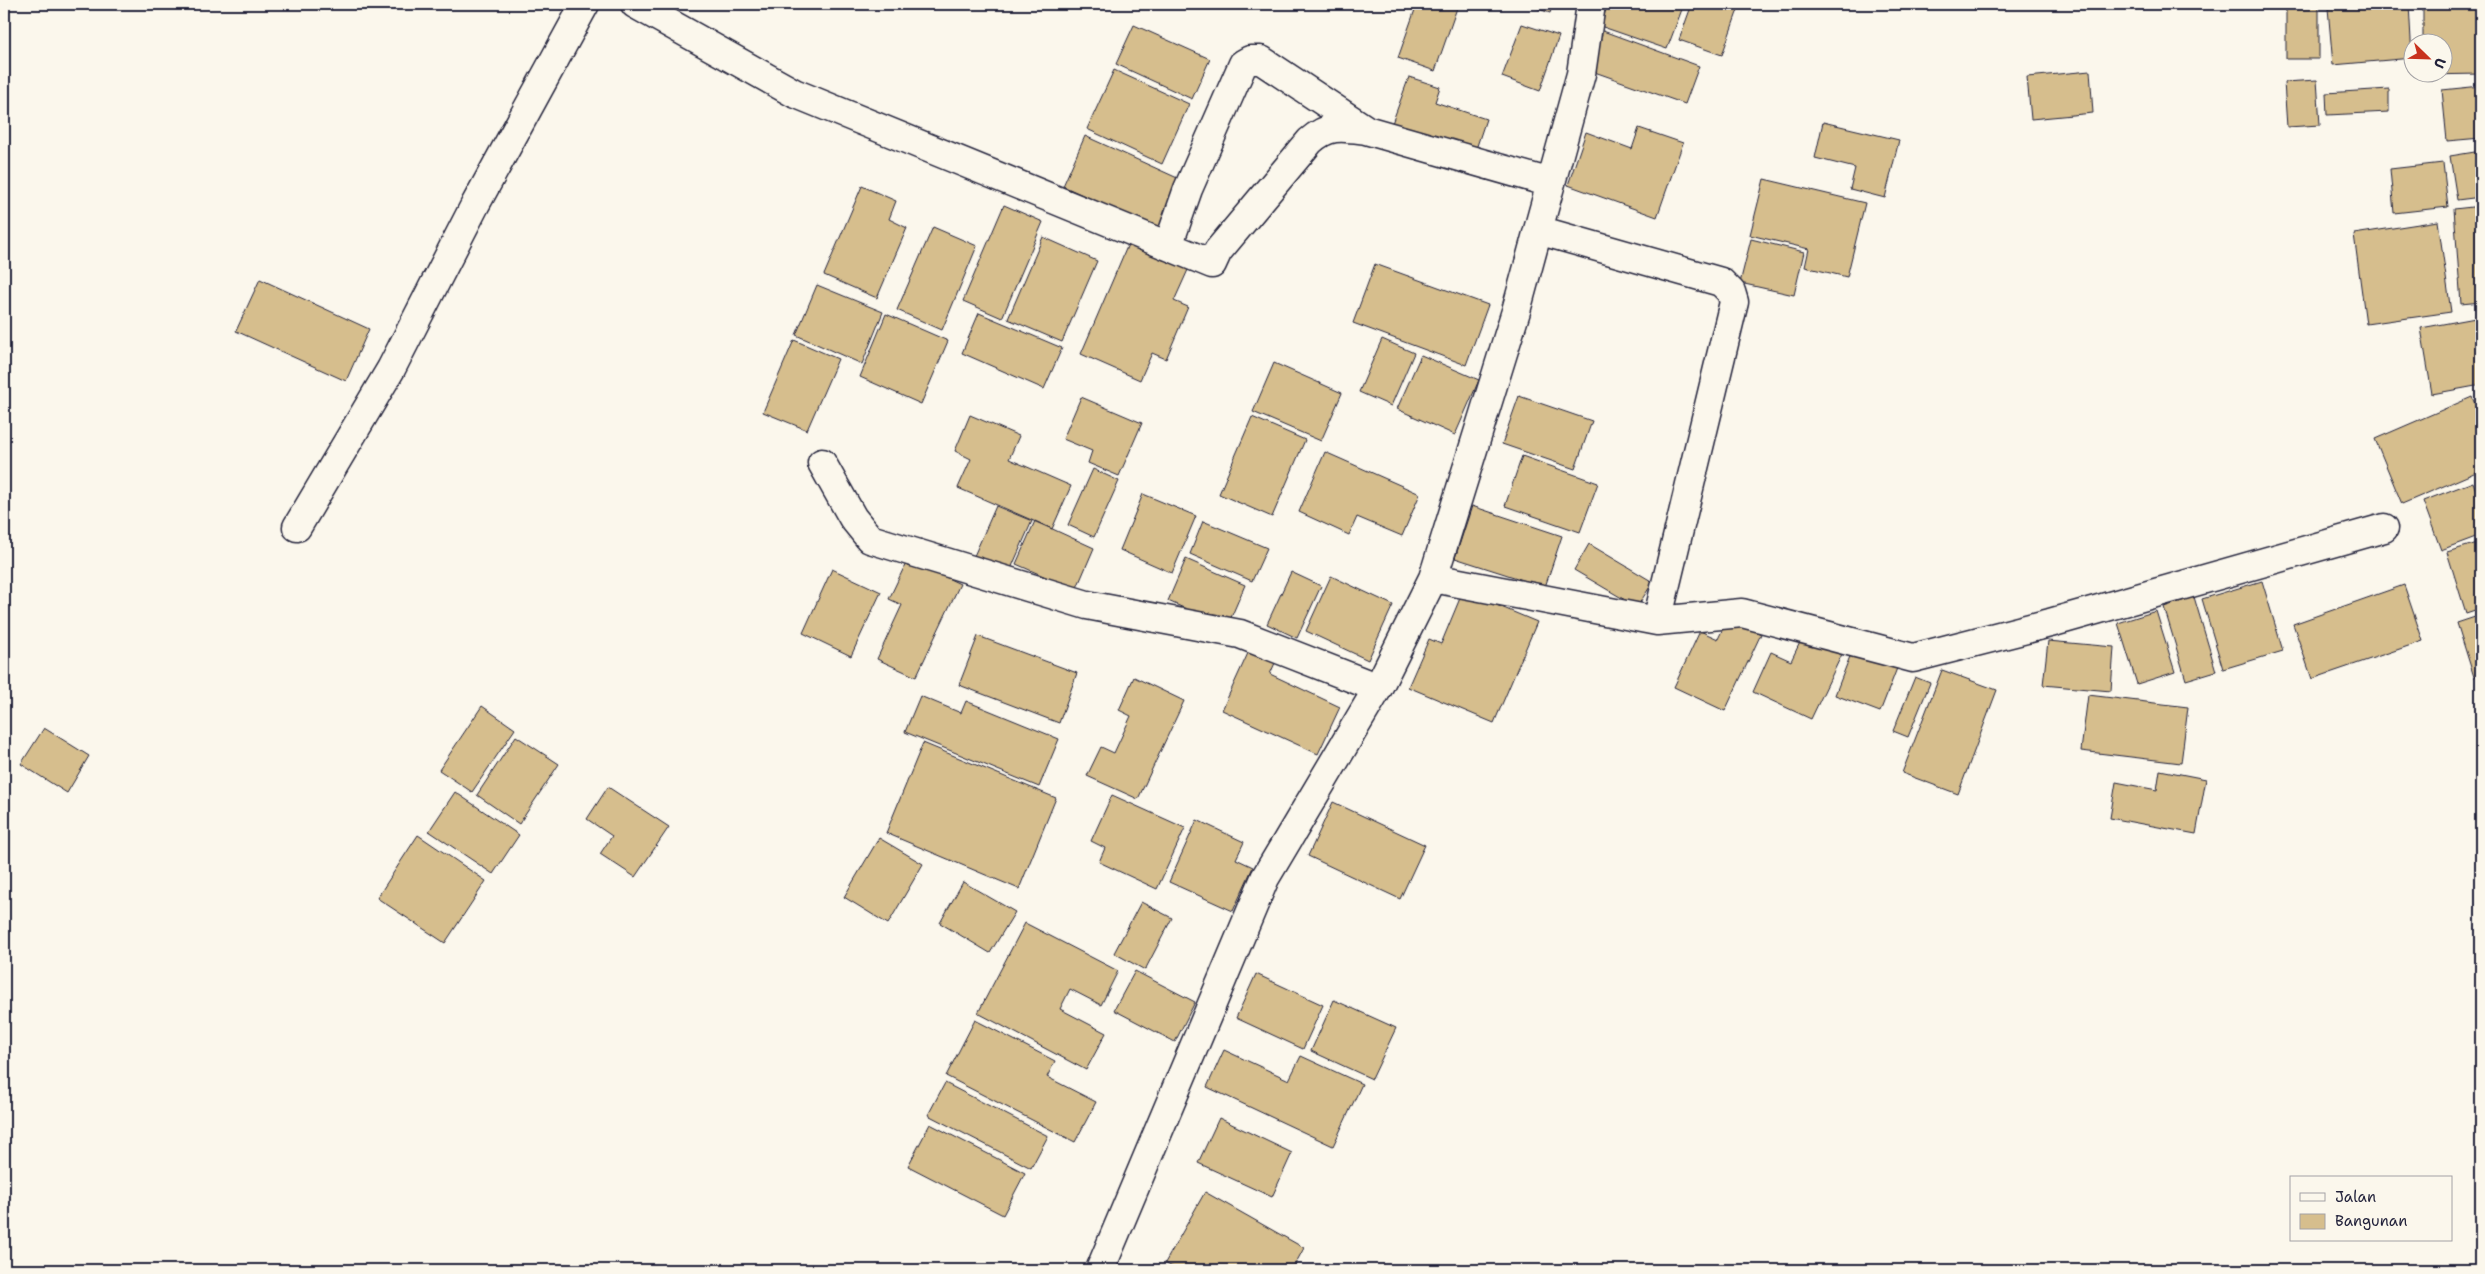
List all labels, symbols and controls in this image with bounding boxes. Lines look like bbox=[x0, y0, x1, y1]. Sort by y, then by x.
north arrow bbox=[2402, 32, 2452, 82]
text: U bbox=[2430, 55, 2450, 71]
legend bbox=[2290, 1176, 2452, 1242]
text: Jalan bbox=[2335, 1187, 2376, 1207]
text: Bangunan bbox=[2335, 1211, 2407, 1231]

